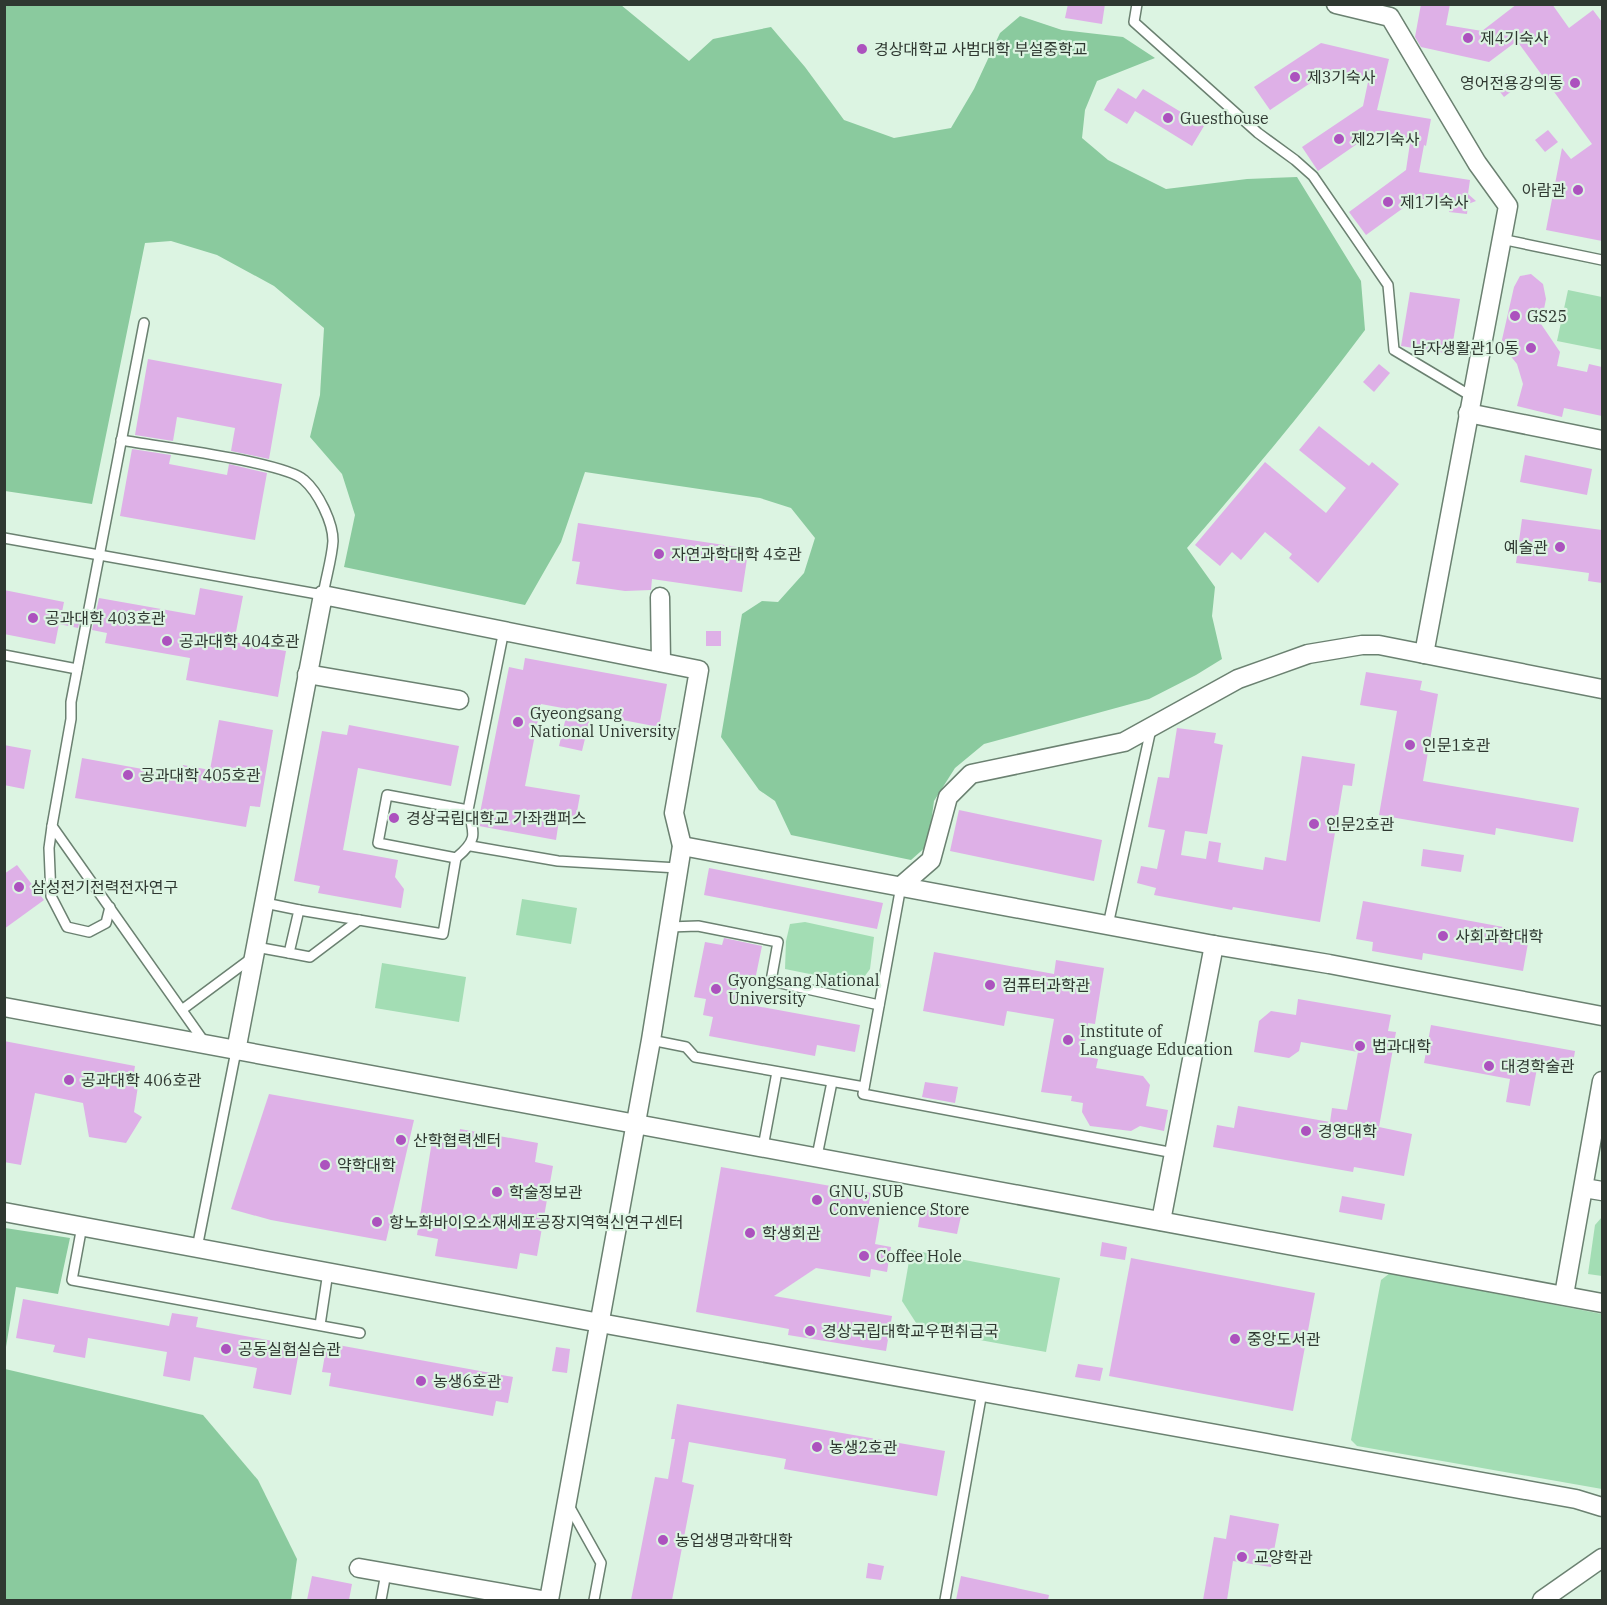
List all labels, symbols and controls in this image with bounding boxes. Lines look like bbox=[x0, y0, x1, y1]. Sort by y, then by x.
place label: 제4기숙사 bbox=[1480, 28, 1549, 48]
marker: 제4기숙사 bbox=[1461, 31, 1475, 45]
place label: 경상대학교 사범대학 부설중학교 bbox=[874, 39, 1088, 59]
marker: 경상대학교 사범대학 부설중학교 bbox=[855, 42, 869, 56]
place label: 제3기숙사 bbox=[1307, 67, 1376, 87]
marker: 제3기숙사 bbox=[1288, 70, 1302, 84]
place label: 영어전용강의동 bbox=[1460, 73, 1563, 93]
marker: 영어전용강의동 bbox=[1568, 76, 1582, 90]
place label: Guesthouse bbox=[1180, 108, 1269, 128]
marker: Guesthouse bbox=[1161, 111, 1175, 125]
place label: 제2기숙사 bbox=[1351, 129, 1420, 149]
marker: 제2기숙사 bbox=[1332, 132, 1346, 146]
place label: 아람관 bbox=[1522, 180, 1566, 200]
marker: 아람관 bbox=[1571, 183, 1585, 197]
place label: 제1기숙사 bbox=[1400, 192, 1469, 212]
marker: 제1기숙사 bbox=[1381, 195, 1395, 209]
place label: GS25 bbox=[1527, 306, 1567, 326]
marker: GS25 bbox=[1508, 309, 1522, 323]
place label: 남자생활관10동 bbox=[1411, 338, 1519, 358]
marker: 남자생활관10동 bbox=[1524, 341, 1538, 355]
place label: 예술관 bbox=[1504, 537, 1548, 557]
marker: 예술관 bbox=[1553, 540, 1567, 554]
place label: 자연과학대학 4호관 bbox=[671, 544, 802, 564]
marker: 자연과학대학 4호관 bbox=[652, 547, 666, 561]
place label: 공과대학 403호관 bbox=[45, 608, 166, 628]
marker: 공과대학 403호관 bbox=[26, 611, 40, 625]
place label: 공과대학 404호관 bbox=[179, 631, 300, 651]
marker: 공과대학 404호관 bbox=[160, 634, 174, 648]
place label: Gyeongsang National University bbox=[530, 703, 677, 741]
marker: Gyeongsang National University bbox=[511, 715, 525, 729]
place label: 인문1호관 bbox=[1422, 735, 1491, 755]
marker: 인문1호관 bbox=[1403, 738, 1417, 752]
place label: 공과대학 405호관 bbox=[140, 765, 261, 785]
marker: 공과대학 405호관 bbox=[121, 768, 135, 782]
place label: 경상국립대학교 가좌캠퍼스 bbox=[406, 808, 586, 828]
marker: 경상국립대학교 가좌캠퍼스 bbox=[387, 811, 401, 825]
place label: 인문2호관 bbox=[1326, 814, 1395, 834]
marker: 인문2호관 bbox=[1307, 817, 1321, 831]
place label: 삼성전기전력전자연구 bbox=[31, 877, 178, 897]
marker: 삼성전기전력전자연구 bbox=[12, 880, 26, 894]
place label: 사회과학대학 bbox=[1455, 926, 1544, 946]
marker: 사회과학대학 bbox=[1436, 929, 1450, 943]
place label: Gyongsang National University bbox=[728, 970, 880, 1008]
place label: 컴퓨터과학관 bbox=[1002, 975, 1091, 995]
marker: 컴퓨터과학관 bbox=[983, 978, 997, 992]
marker: Gyongsang National University bbox=[709, 982, 723, 996]
place label: Institute of Language Education bbox=[1080, 1021, 1233, 1059]
marker: Institute of Language Education bbox=[1061, 1033, 1075, 1047]
place label: 법과대학 bbox=[1372, 1036, 1431, 1056]
marker: 법과대학 bbox=[1353, 1039, 1367, 1053]
place label: 대경학술관 bbox=[1501, 1056, 1575, 1076]
marker: 대경학술관 bbox=[1482, 1059, 1496, 1073]
place label: 공과대학 406호관 bbox=[81, 1070, 202, 1090]
marker: 공과대학 406호관 bbox=[62, 1073, 76, 1087]
place label: 경영대학 bbox=[1318, 1121, 1377, 1141]
marker: 경영대학 bbox=[1299, 1124, 1313, 1138]
place label: 산학협력센터 bbox=[413, 1130, 501, 1150]
marker: 산학협력센터 bbox=[394, 1133, 408, 1147]
place label: 약학대학 bbox=[337, 1155, 396, 1175]
marker: 약학대학 bbox=[318, 1158, 332, 1172]
place label: GNU, SUB Convenience Store bbox=[829, 1181, 969, 1219]
place label: 학술정보관 bbox=[509, 1182, 583, 1202]
marker: 학술정보관 bbox=[490, 1185, 504, 1199]
marker: GNU, SUB Convenience Store bbox=[810, 1193, 824, 1207]
place label: 항노화바이오소재세포공장지역혁신연구센터 bbox=[389, 1212, 683, 1232]
marker: 항노화바이오소재세포공장지역혁신연구센터 bbox=[370, 1215, 384, 1229]
place label: 학생회관 bbox=[762, 1223, 821, 1243]
marker: 학생회관 bbox=[743, 1226, 757, 1240]
place label: Coffee Hole bbox=[876, 1246, 962, 1266]
marker: Coffee Hole bbox=[857, 1249, 871, 1263]
place label: 경상국립대학교우편취급국 bbox=[822, 1321, 999, 1341]
marker: 경상국립대학교우편취급국 bbox=[803, 1324, 817, 1338]
place label: 중앙도서관 bbox=[1247, 1329, 1321, 1349]
marker: 중앙도서관 bbox=[1228, 1332, 1242, 1346]
place label: 공동실험실습관 bbox=[238, 1339, 341, 1359]
marker: 공동실험실습관 bbox=[219, 1342, 233, 1356]
place label: 농생6호관 bbox=[433, 1371, 502, 1391]
marker: 농생6호관 bbox=[414, 1374, 428, 1388]
place label: 농생2호관 bbox=[829, 1437, 898, 1457]
marker: 농생2호관 bbox=[810, 1440, 824, 1454]
place label: 농업생명과학대학 bbox=[675, 1530, 793, 1550]
marker: 농업생명과학대학 bbox=[656, 1533, 670, 1547]
place label: 교양학관 bbox=[1254, 1547, 1313, 1567]
marker: 교양학관 bbox=[1235, 1550, 1249, 1564]

